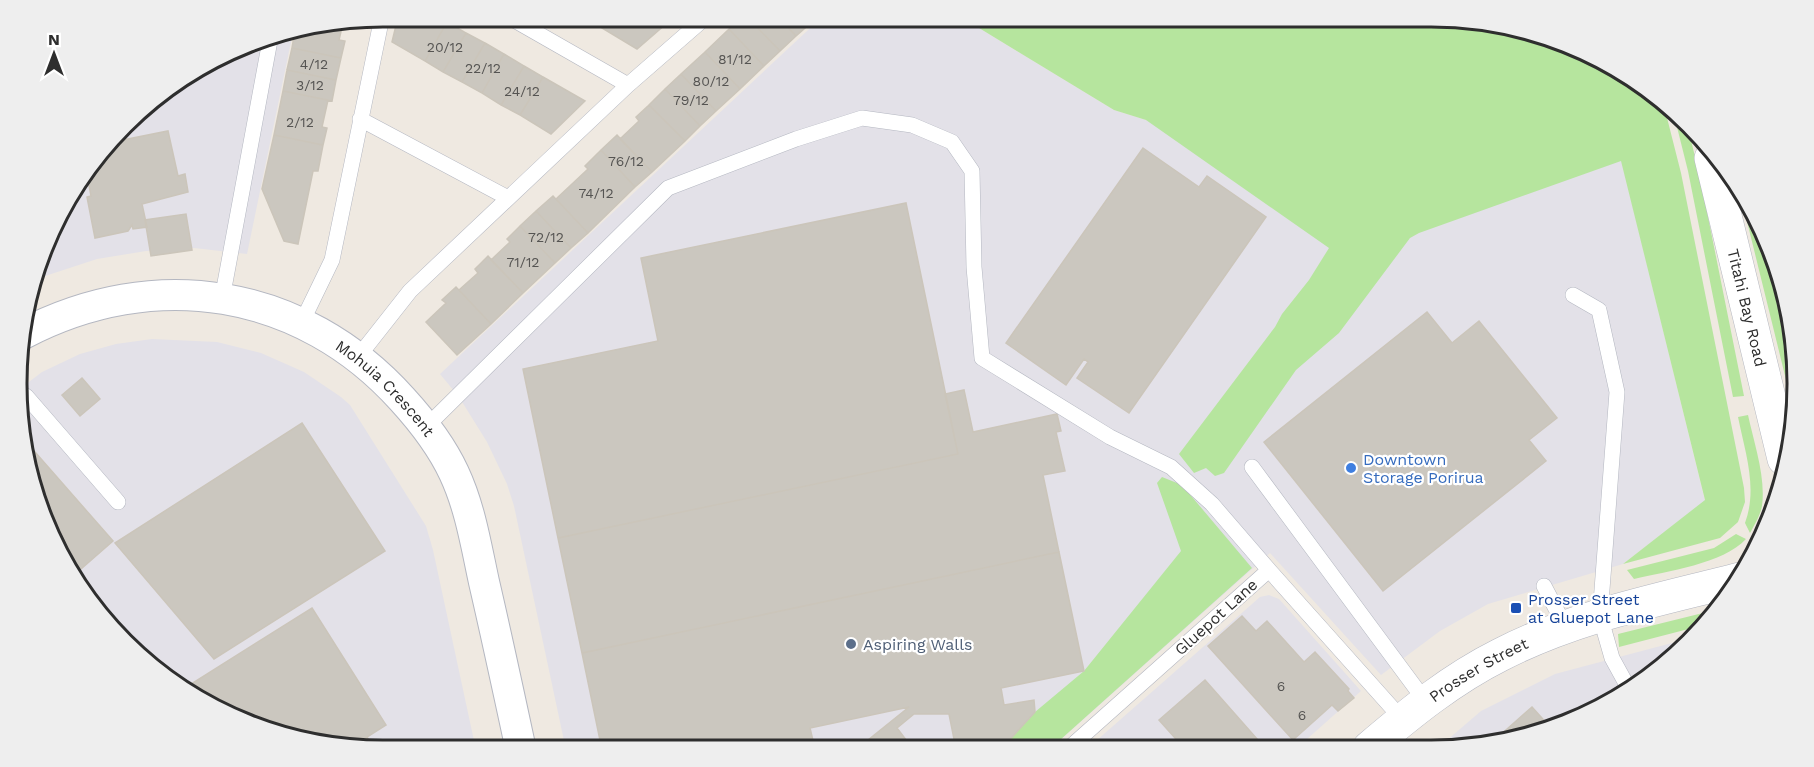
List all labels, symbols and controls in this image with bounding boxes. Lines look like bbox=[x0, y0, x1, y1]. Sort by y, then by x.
north arrow bbox=[24, 24, 84, 84]
text: N bbox=[48, 30, 60, 49]
house number: 20/12 bbox=[427, 39, 463, 55]
house number: 81/12 bbox=[718, 51, 752, 67]
house number: 4/12 bbox=[300, 56, 328, 72]
house number: 22/12 bbox=[465, 60, 501, 76]
house number: 80/12 bbox=[693, 73, 729, 89]
house number: 3/12 bbox=[296, 77, 324, 93]
house number: 24/12 bbox=[504, 83, 540, 99]
house number: 79/12 bbox=[673, 92, 709, 108]
house number: 2/12 bbox=[286, 114, 314, 130]
house number: 76/12 bbox=[608, 153, 644, 169]
house number: 74/12 bbox=[578, 185, 614, 201]
house number: 72/12 bbox=[528, 229, 564, 245]
street label: Titahi Bay Road bbox=[1724, 247, 1771, 368]
house number: 71/12 bbox=[506, 254, 540, 270]
street label: Mohuia Crescent bbox=[332, 336, 439, 440]
place label: Downtown Storage Porirua bbox=[1363, 450, 1484, 487]
marker: Downtown Storage Porirua bbox=[1344, 461, 1358, 475]
street label: Gluepot Lane bbox=[1171, 575, 1261, 659]
place label: Prosser Street at Gluepot Lane bbox=[1528, 590, 1654, 627]
marker: Prosser Street at Gluepot Lane bbox=[1509, 601, 1523, 615]
street label: Prosser Street bbox=[1425, 633, 1531, 706]
place label: Aspiring Walls bbox=[863, 635, 973, 654]
marker: Aspiring Walls bbox=[844, 637, 858, 651]
house number: 6 bbox=[1277, 678, 1285, 694]
house number: 6 bbox=[1298, 707, 1306, 723]

